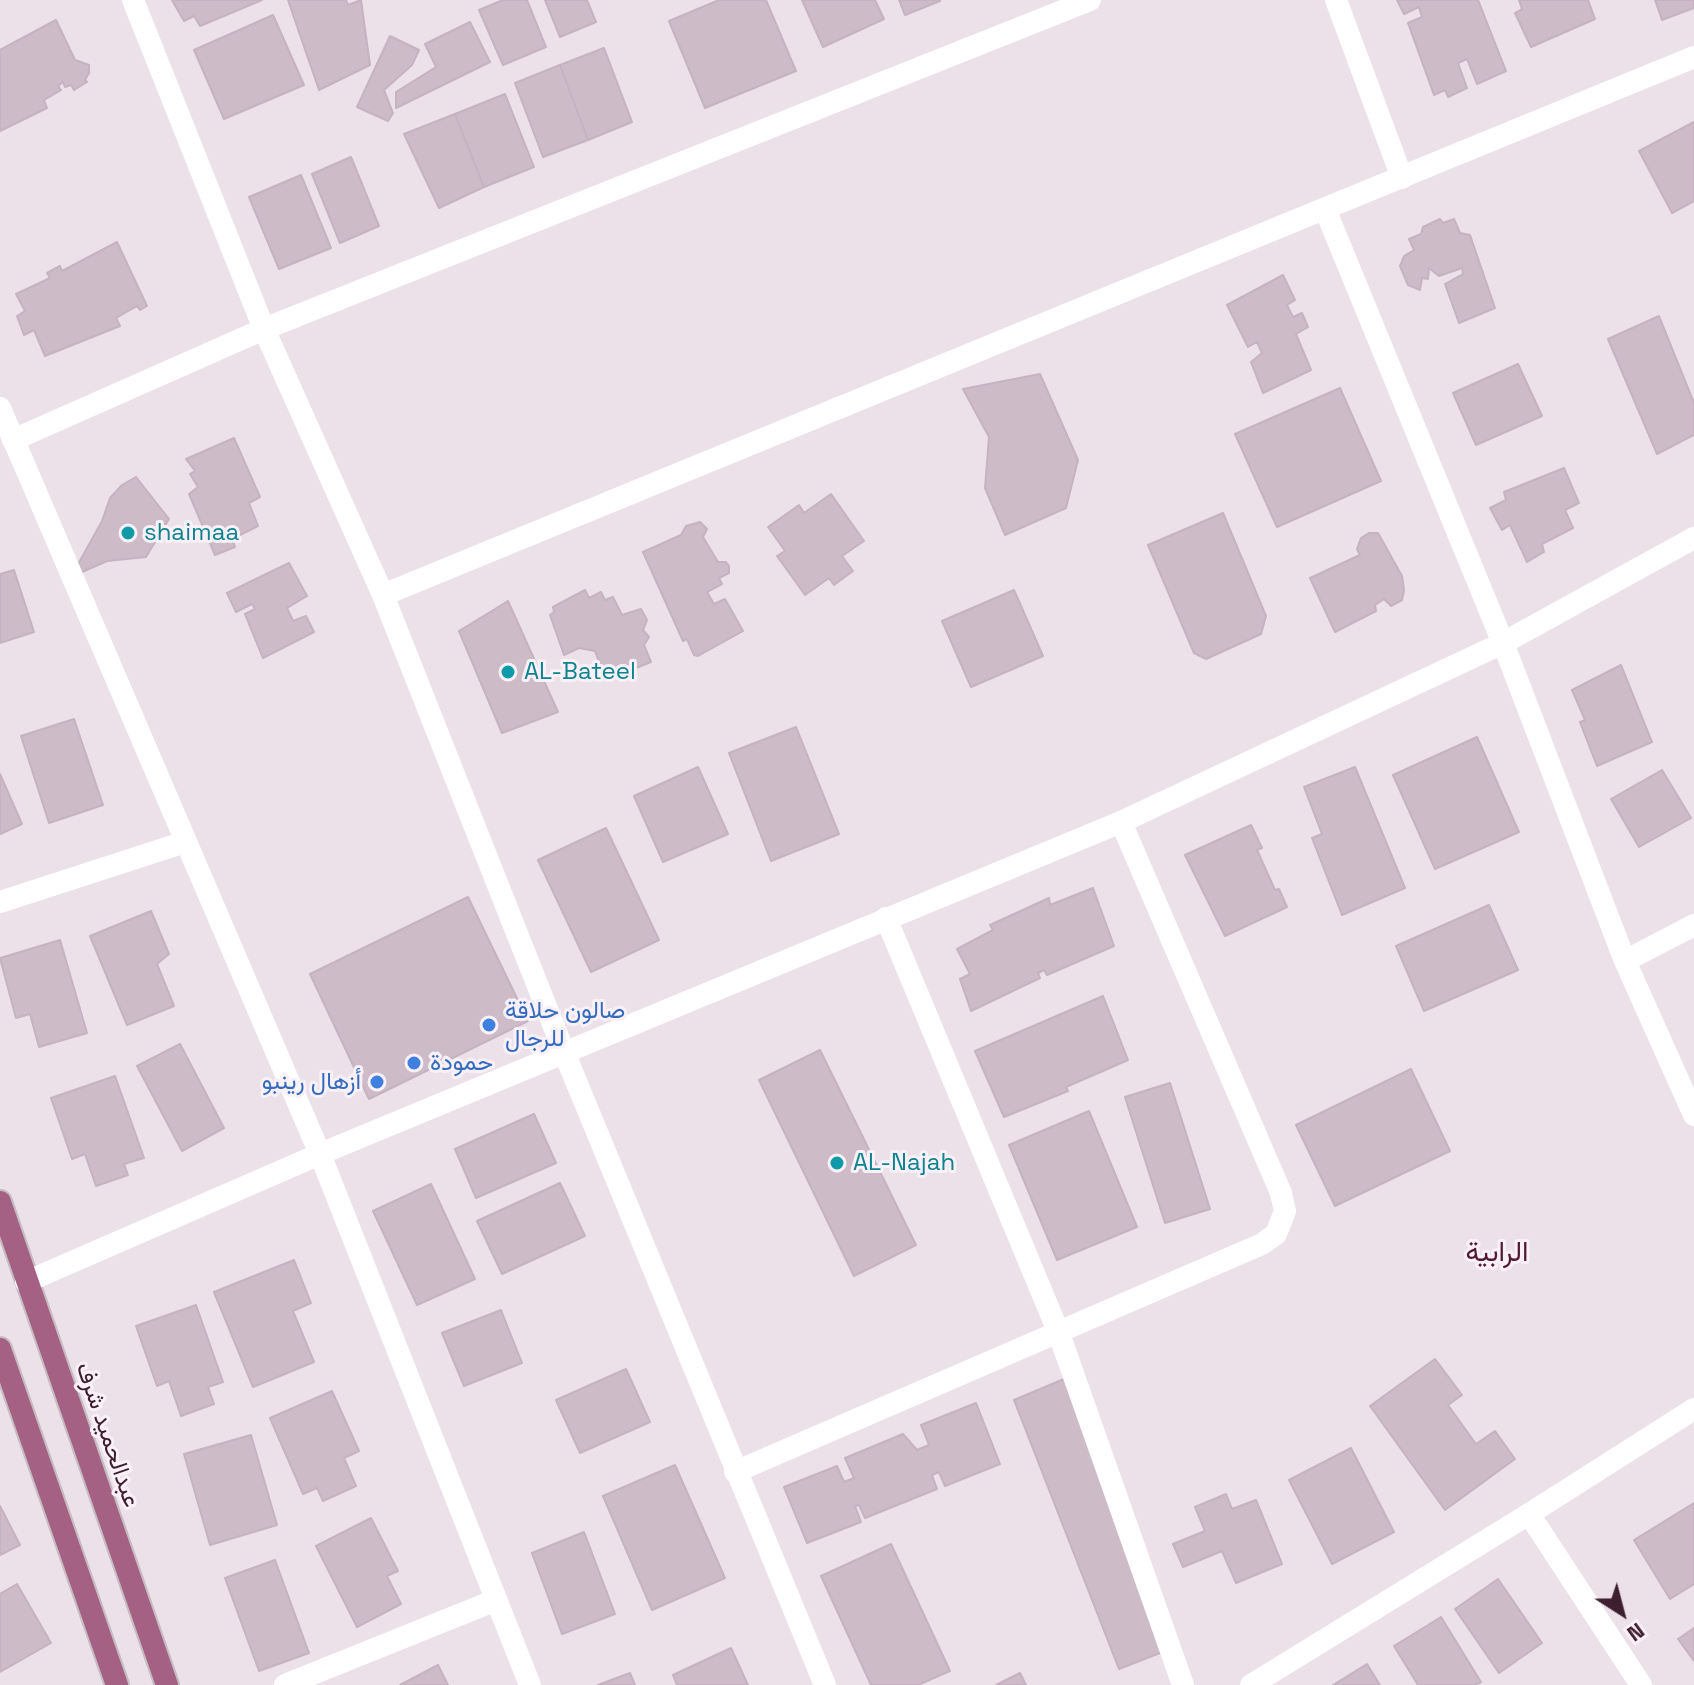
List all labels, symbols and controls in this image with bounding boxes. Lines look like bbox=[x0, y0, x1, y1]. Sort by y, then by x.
place label: shaimaa bbox=[144, 519, 239, 547]
marker: shaimaa bbox=[119, 524, 137, 542]
place label: AL-Bateel bbox=[524, 658, 636, 686]
marker: AL-Bateel bbox=[499, 663, 517, 681]
place label: صالون حلاقة للرجال bbox=[505, 997, 625, 1053]
marker: صالون حلاقة للرجال bbox=[480, 1016, 498, 1034]
place label: حمودة bbox=[430, 1049, 493, 1077]
marker: حمودة bbox=[405, 1054, 423, 1072]
place label: أزهال رينبو bbox=[262, 1068, 361, 1096]
marker: أزهال رينبو bbox=[368, 1073, 386, 1091]
place label: AL-Najah bbox=[853, 1149, 955, 1177]
marker: AL-Najah bbox=[828, 1154, 846, 1172]
district label: الرابية bbox=[1466, 1236, 1528, 1270]
street label: عبدالحميد شرف bbox=[69, 1359, 145, 1511]
north arrow bbox=[1582, 1573, 1662, 1653]
text: N bbox=[1622, 1617, 1650, 1648]

